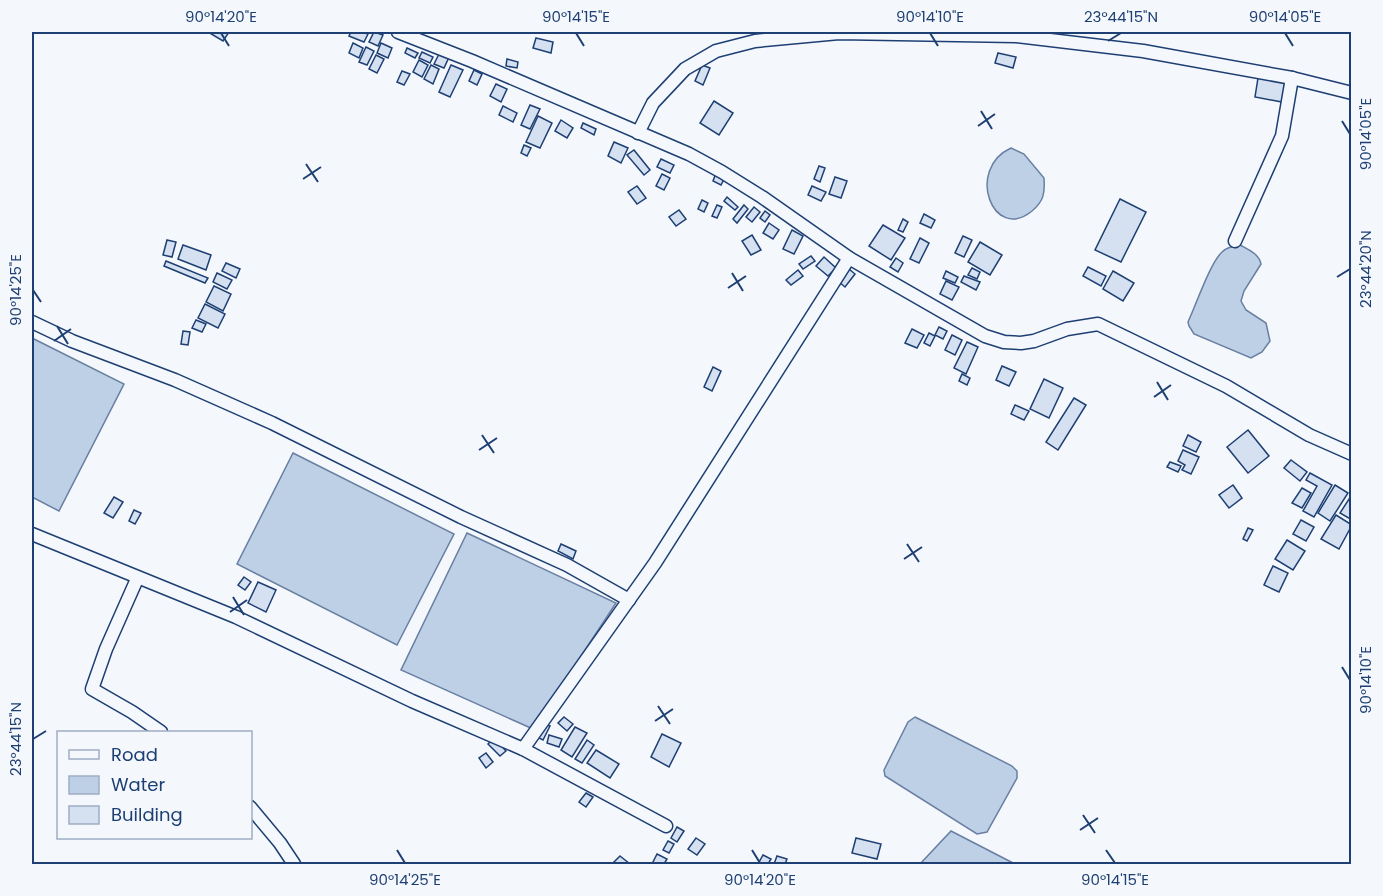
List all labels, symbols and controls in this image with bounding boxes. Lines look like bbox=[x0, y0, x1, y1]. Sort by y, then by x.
text: 90°14'20"E bbox=[185, 6, 257, 27]
text: 90°14'15"E bbox=[542, 6, 610, 27]
text: 90°14'10"E bbox=[896, 6, 964, 27]
text: 23°44'15"N bbox=[1084, 6, 1158, 27]
text: 90°14'05"E bbox=[1249, 6, 1321, 27]
text: 90°14'05"E bbox=[1355, 98, 1376, 170]
text: 23°44'20"N bbox=[1355, 230, 1376, 308]
text: 90°14'25"E bbox=[5, 254, 26, 326]
text: 90°14'10"E bbox=[1355, 646, 1376, 714]
text: 23°44'15"N bbox=[5, 702, 26, 776]
legend bbox=[57, 731, 252, 839]
text: Road bbox=[111, 742, 158, 767]
text: Water bbox=[111, 772, 165, 797]
text: Building bbox=[111, 802, 183, 827]
text: 90°14'25"E bbox=[369, 869, 441, 890]
text: 90°14'20"E bbox=[724, 869, 796, 890]
text: 90°14'15"E bbox=[1081, 869, 1149, 890]

